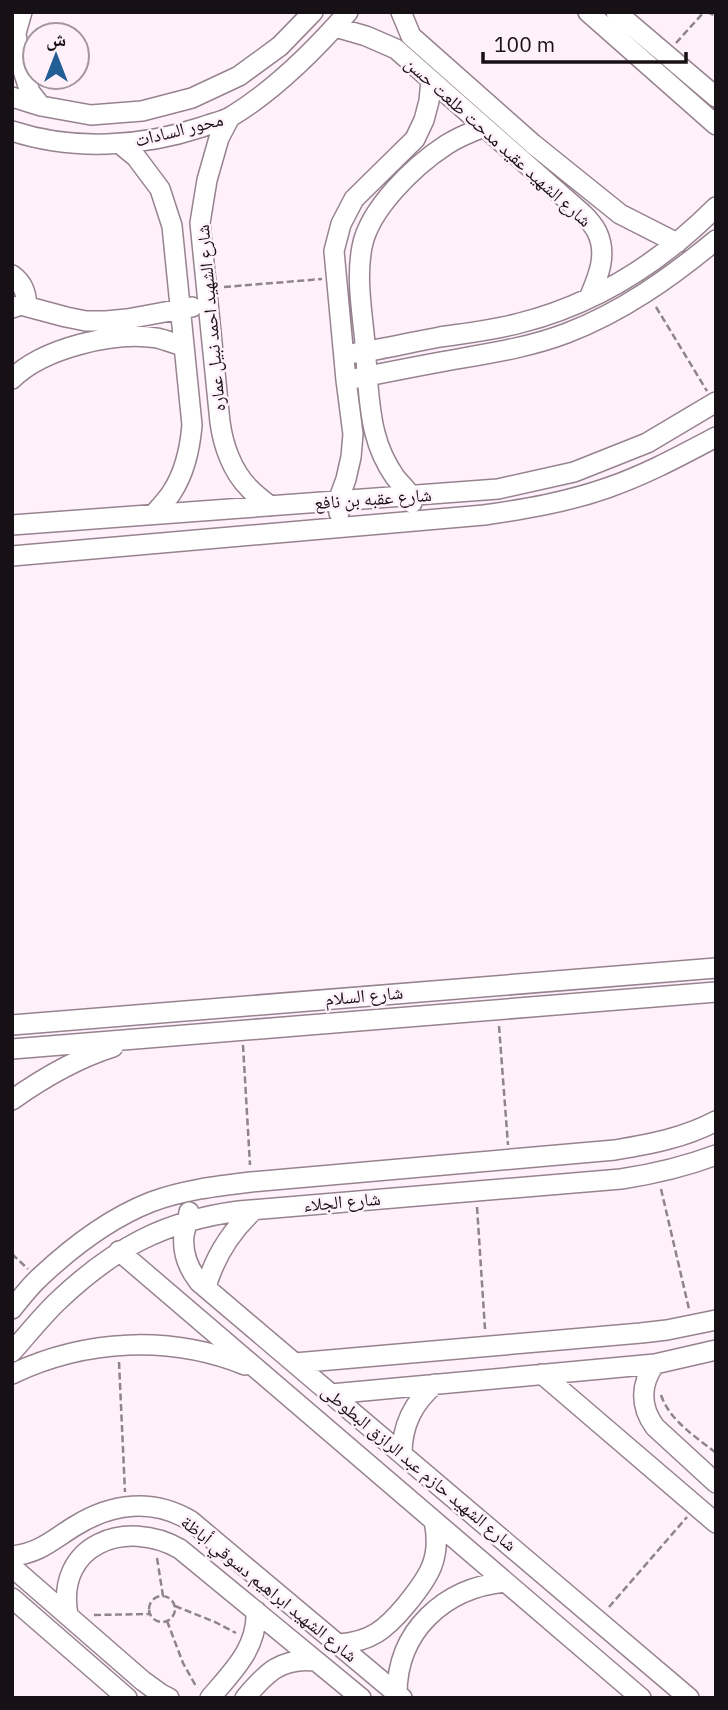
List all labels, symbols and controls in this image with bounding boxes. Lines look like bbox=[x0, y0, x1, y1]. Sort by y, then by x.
north arrow bbox=[21, 21, 91, 91]
scale bar bbox=[483, 21, 686, 65]
text: ش bbox=[46, 27, 66, 51]
text: 100 m bbox=[494, 30, 555, 58]
street label: شارع الشهيد عقيد مدحت طلعت حسن bbox=[400, 52, 597, 232]
street label: محور السادات bbox=[132, 107, 225, 152]
street label: شارع الشهيد احمد نبيل عماره bbox=[191, 224, 230, 412]
street label: شارع عقبه بن نافع bbox=[314, 483, 432, 515]
street label: شارع السلام bbox=[324, 981, 404, 1011]
street label: شارع الجلاء bbox=[302, 1187, 382, 1216]
street label: شارع الشهيد حازم عبد الرازق البطوطى bbox=[316, 1379, 522, 1557]
street label: شارع الشهيد ابراهيم دسوقي أباظة bbox=[174, 1510, 362, 1670]

